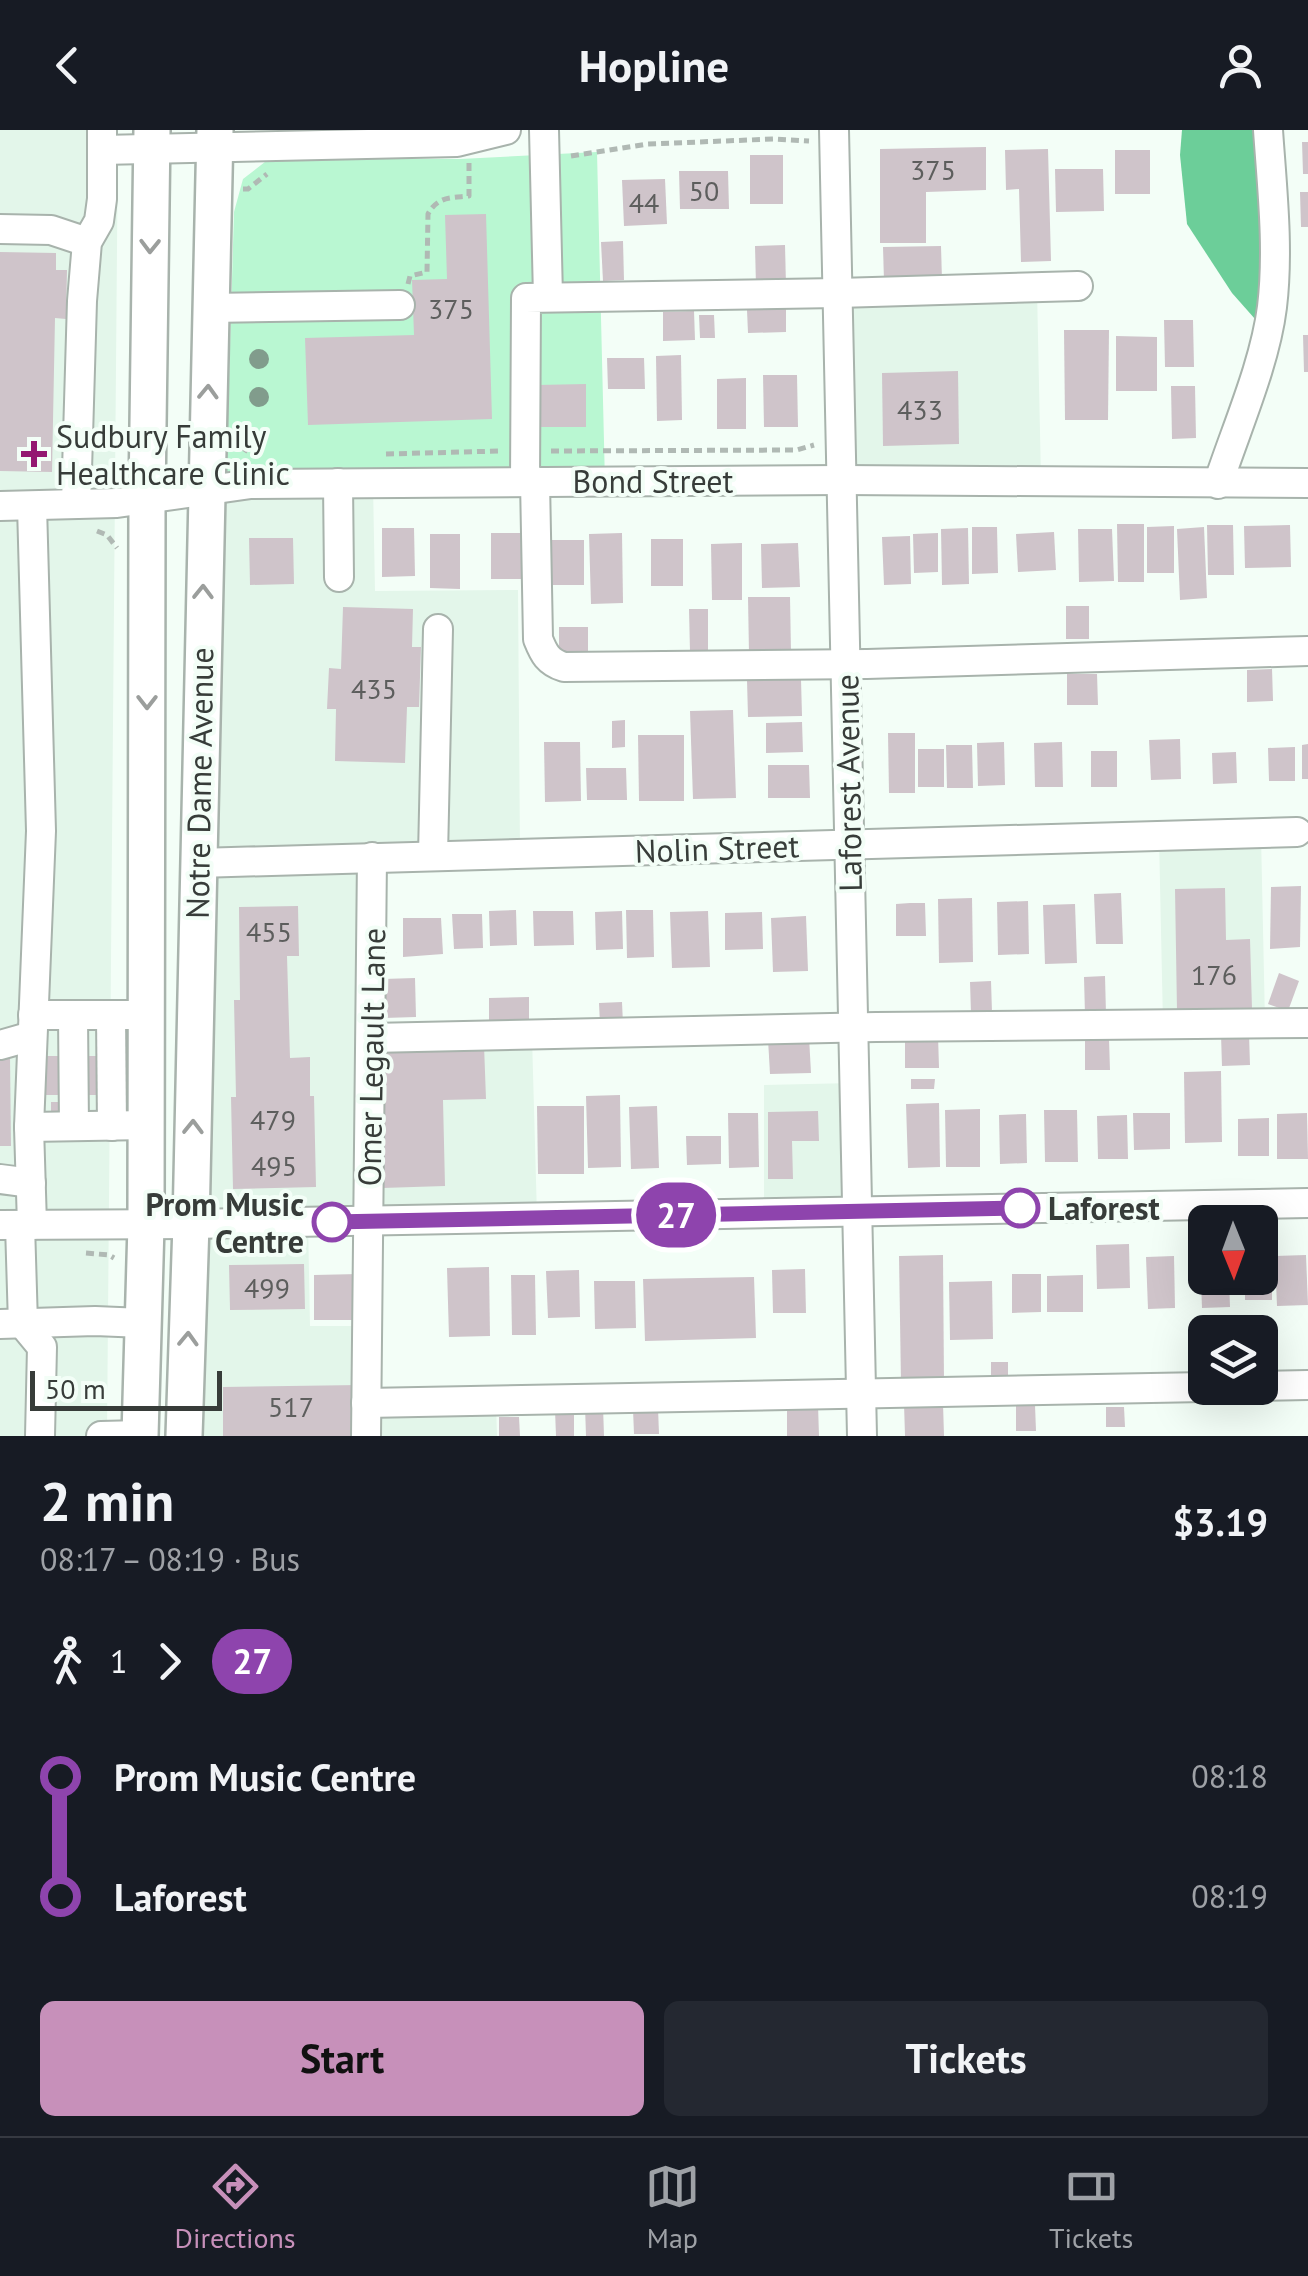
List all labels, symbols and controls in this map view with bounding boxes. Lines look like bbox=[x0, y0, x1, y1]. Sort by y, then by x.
text: Hopline bbox=[579, 36, 729, 94]
icon: back bbox=[40, 38, 95, 93]
icon: person bbox=[1213, 38, 1268, 93]
house number: 375 bbox=[910, 151, 956, 188]
house number: 50 bbox=[689, 172, 719, 209]
house number: 44 bbox=[629, 184, 659, 221]
one-way arrow bbox=[139, 240, 161, 255]
house number: 375 bbox=[428, 290, 474, 327]
one-way arrow bbox=[197, 384, 219, 400]
house number: 433 bbox=[897, 391, 943, 428]
place label: Sudbury Family Healthcare Clinic bbox=[56, 415, 290, 494]
marker: Sudbury Family Healthcare Clinic bbox=[21, 441, 47, 467]
street label: Bond Street bbox=[573, 460, 734, 502]
one-way arrow bbox=[193, 583, 214, 599]
street label: Notre Dame Avenue bbox=[176, 647, 222, 919]
house number: 435 bbox=[351, 670, 397, 707]
street label: Laforest Avenue bbox=[825, 674, 871, 892]
one-way arrow bbox=[136, 694, 158, 710]
street label: Nolin Street bbox=[634, 824, 800, 872]
house number: 455 bbox=[246, 913, 292, 950]
street label: Omer Legault Lane bbox=[348, 927, 394, 1187]
house number: 176 bbox=[1191, 956, 1237, 993]
house number: 479 bbox=[250, 1101, 296, 1138]
one-way arrow bbox=[182, 1118, 204, 1134]
house number: 495 bbox=[251, 1147, 297, 1184]
line badge: 27 bbox=[631, 1182, 721, 1248]
place label: Prom Music Centre bbox=[146, 1183, 304, 1262]
place label: Laforest bbox=[1048, 1187, 1161, 1229]
marker: Laforest bbox=[1001, 1189, 1039, 1227]
text: 27 bbox=[656, 1192, 696, 1238]
marker: Prom Music Centre bbox=[313, 1203, 351, 1241]
north arrow bbox=[1188, 1205, 1278, 1295]
map controls bbox=[1188, 1205, 1278, 1405]
house number: 499 bbox=[244, 1269, 290, 1306]
button: layers bbox=[1188, 1315, 1278, 1405]
one-way arrow bbox=[177, 1330, 198, 1346]
scale bar bbox=[30, 1366, 222, 1410]
text: 50 m bbox=[45, 1370, 106, 1407]
house number: 517 bbox=[268, 1388, 314, 1425]
text: 2 min bbox=[40, 1465, 174, 1536]
text: $3.19 bbox=[1172, 1497, 1268, 1546]
text: 08:17 – 08:19 · Bus bbox=[40, 1538, 300, 1580]
icon: walk bbox=[40, 1634, 95, 1689]
icon: forward bbox=[142, 1634, 197, 1689]
text: 27 bbox=[232, 1638, 272, 1684]
text: 1 bbox=[110, 1640, 127, 1682]
text: Prom Music Centre bbox=[114, 1752, 416, 1801]
text: 08:18 bbox=[1191, 1755, 1268, 1797]
text: Laforest bbox=[114, 1872, 247, 1921]
text: 08:19 bbox=[1191, 1875, 1268, 1917]
button: Start bbox=[40, 2001, 644, 2116]
button: Tickets bbox=[664, 2001, 1268, 2116]
tab: Directions bbox=[175, 2159, 296, 2256]
tab: Map bbox=[645, 2159, 700, 2256]
tab: Tickets bbox=[1049, 2159, 1133, 2256]

